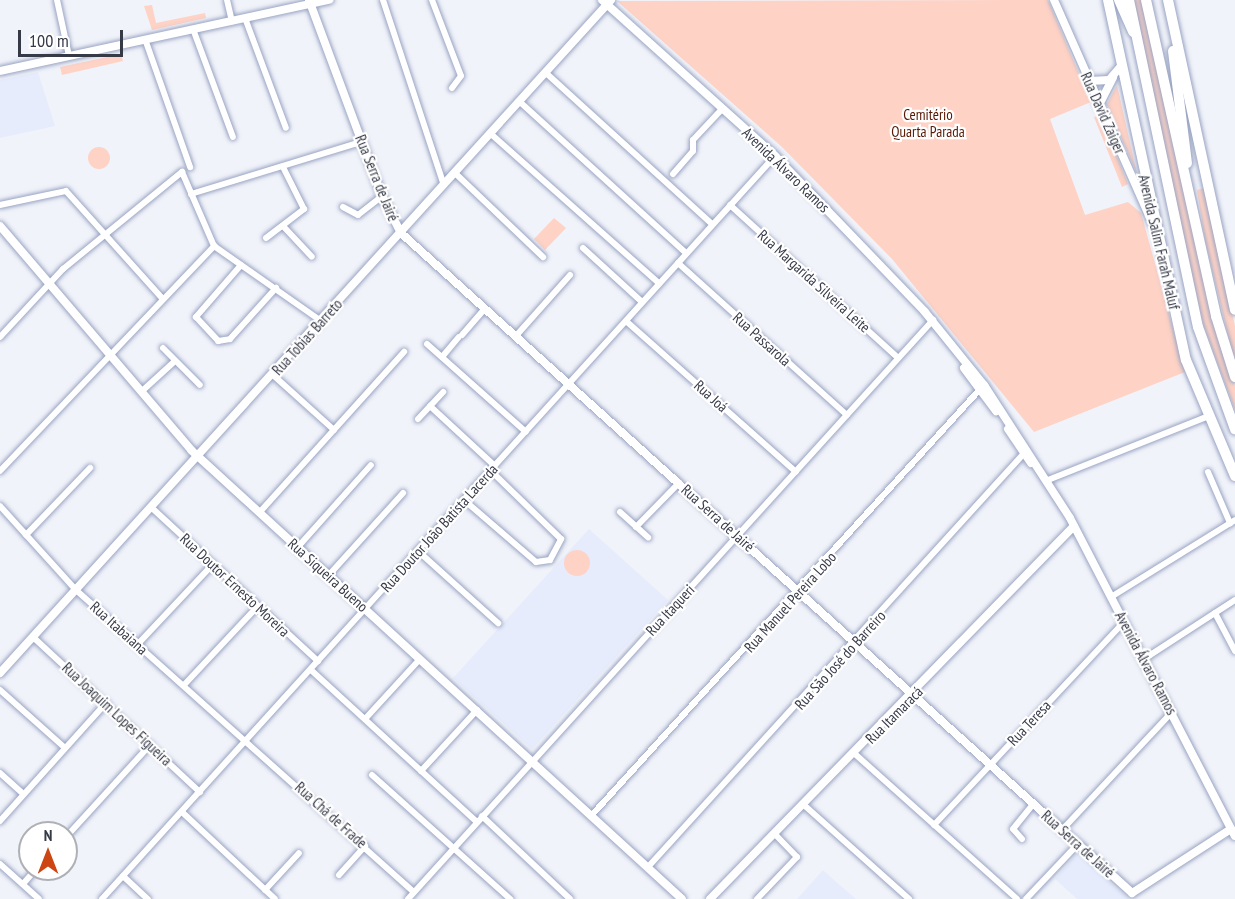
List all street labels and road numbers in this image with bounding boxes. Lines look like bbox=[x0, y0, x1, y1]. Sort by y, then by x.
street label: Rua David Zaiger bbox=[1077, 69, 1129, 157]
street label: Avenida Álvaro Ramos bbox=[738, 124, 834, 216]
street label: Rua Serra de Jairé bbox=[351, 132, 403, 224]
street label: Avenida Salim Farah Maluf bbox=[1135, 173, 1183, 311]
street label: Rua Margarida Silveira Leite bbox=[754, 226, 874, 336]
street label: Rua Tobias Barreto bbox=[268, 295, 346, 379]
street label: Rua Passarola bbox=[729, 308, 795, 370]
street label: Rua Joá bbox=[690, 376, 732, 416]
street label: Rua Doutor João Batista Lacerda bbox=[377, 460, 501, 596]
street label: Rua Serra de Jairé bbox=[678, 481, 758, 555]
street label: Rua Doutor Ernesto Moreira bbox=[176, 530, 294, 640]
street label: Rua Siqueira Bueno bbox=[284, 534, 372, 616]
street label: Rua Manuel Pereira Lobo bbox=[740, 548, 840, 656]
street label: Rua Itaqueri bbox=[642, 581, 698, 639]
street label: Rua Itabaiana bbox=[87, 598, 151, 658]
street label: Rua São José do Barreiro bbox=[791, 607, 889, 713]
street label: Avenida Álvaro Ramos bbox=[1111, 608, 1181, 718]
street label: Rua Joaquim Lopes Figueira bbox=[59, 659, 175, 769]
street label: Rua Itamaracá bbox=[862, 683, 926, 747]
street label: Rua Teresa bbox=[1003, 697, 1055, 749]
street label: Rua Chá de Frade bbox=[291, 778, 371, 852]
street label: Rua Serra de Jairé bbox=[1038, 807, 1118, 881]

